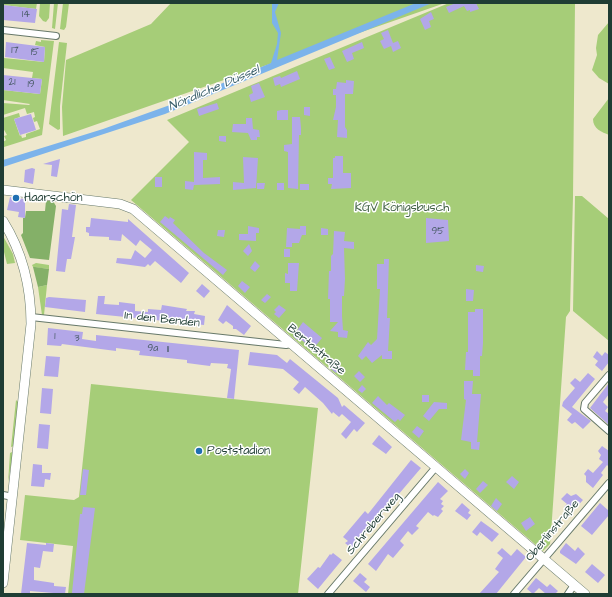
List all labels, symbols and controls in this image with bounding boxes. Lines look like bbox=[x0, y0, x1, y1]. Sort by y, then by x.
house number: 14 bbox=[22, 9, 30, 21]
house number: 17 bbox=[11, 45, 19, 57]
house number: 15 bbox=[31, 47, 39, 59]
water label: Nördliche Düssel bbox=[166, 63, 262, 115]
house number: 21 bbox=[8, 77, 16, 89]
house number: 19 bbox=[28, 79, 34, 91]
place label: Haarschön bbox=[24, 191, 82, 205]
marker: Haarschön bbox=[11, 193, 21, 203]
park label: KGV Königsbusch bbox=[355, 201, 449, 215]
house number: 95 bbox=[432, 226, 444, 238]
street label: In den Benden bbox=[124, 309, 200, 331]
street label: Bertastraße bbox=[284, 322, 348, 378]
house number: 1 bbox=[54, 331, 56, 343]
house number: 3 bbox=[74, 333, 80, 345]
house number: 9a bbox=[148, 343, 158, 355]
house number: 11 bbox=[167, 344, 169, 356]
place label: Poststadion bbox=[207, 444, 270, 458]
marker: Poststadion bbox=[194, 446, 204, 456]
street label: Schreberweg bbox=[344, 490, 404, 558]
street label: Oberlinstraße bbox=[523, 497, 583, 565]

